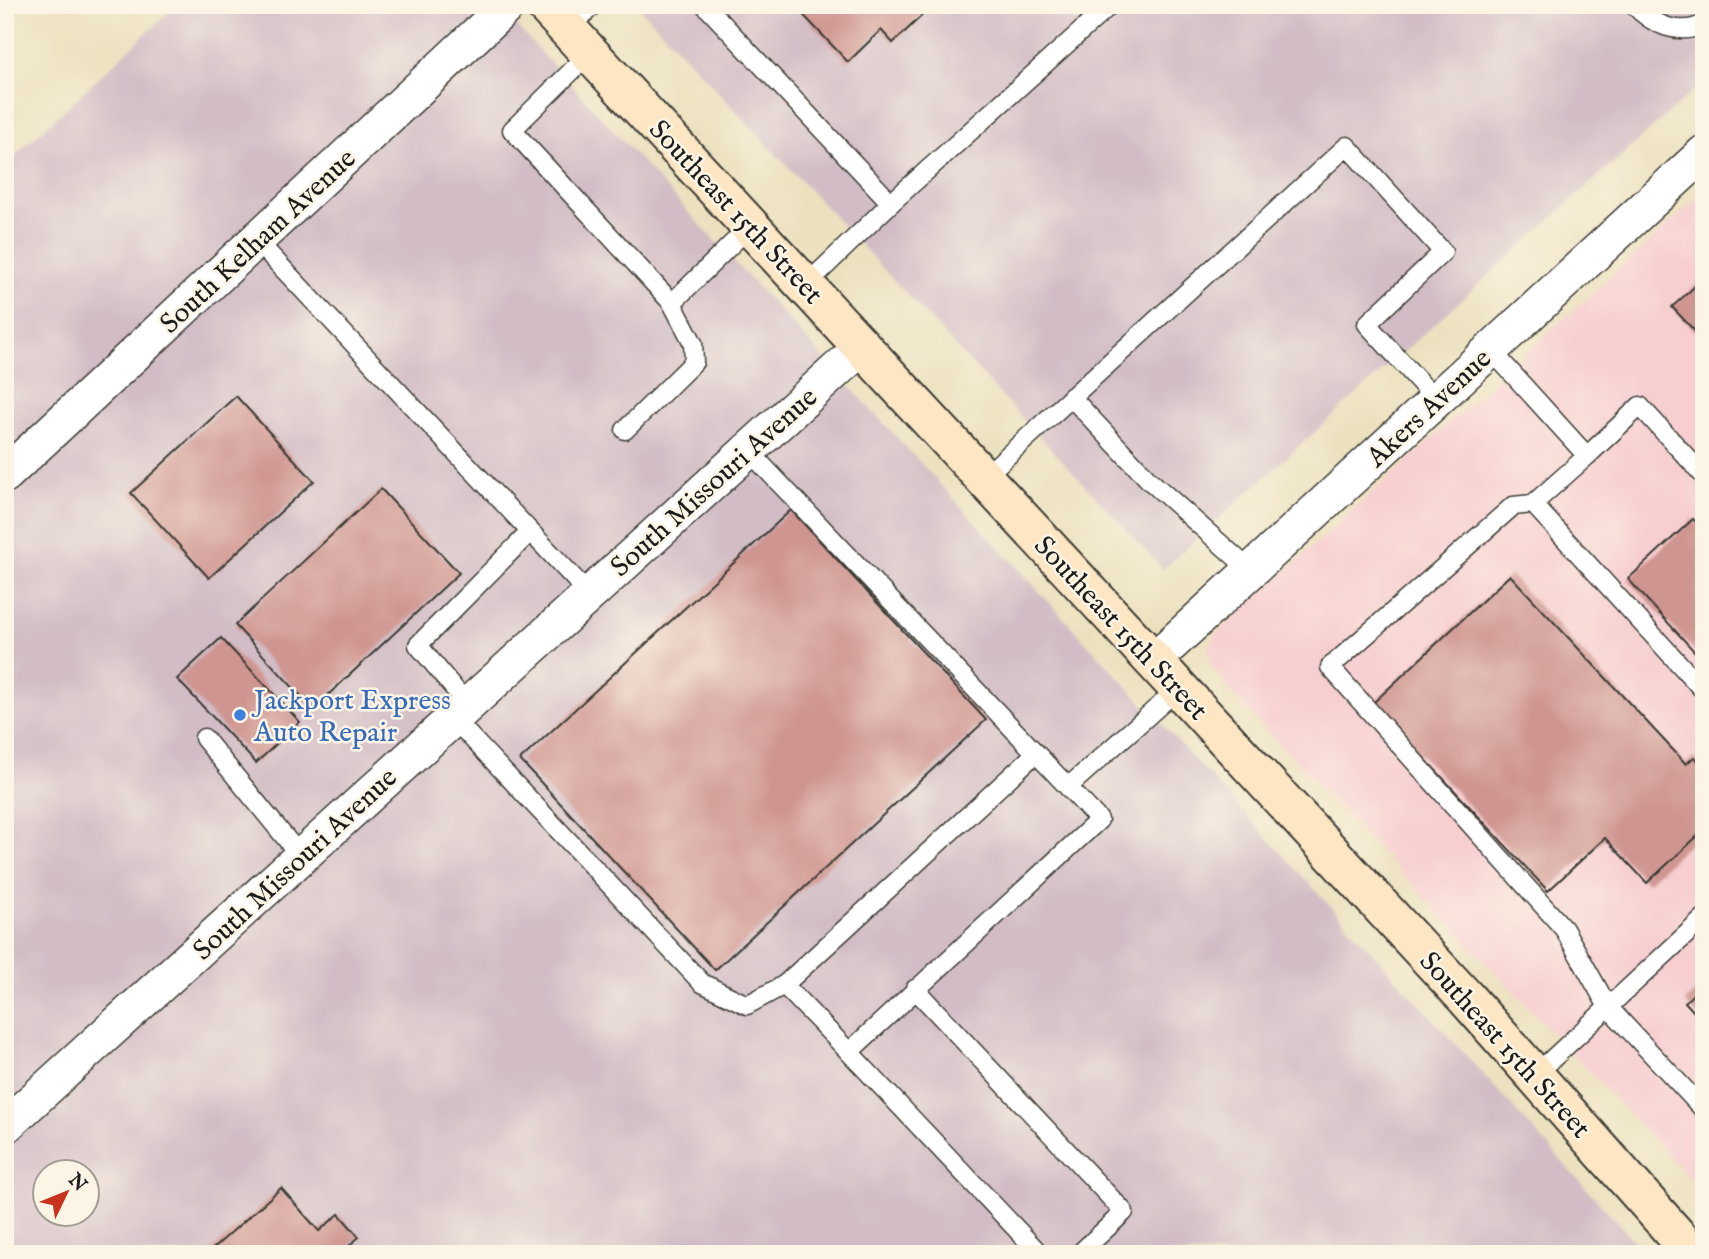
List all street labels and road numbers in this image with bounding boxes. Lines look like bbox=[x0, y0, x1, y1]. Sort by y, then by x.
street label: Southeast 15th Street bbox=[641, 113, 830, 313]
street label: South Kelham Avenue bbox=[153, 142, 364, 342]
street label: Akers Avenue bbox=[1359, 342, 1500, 476]
street label: South Missouri Avenue bbox=[604, 380, 826, 585]
street label: Southeast 15th Street bbox=[1026, 529, 1215, 729]
street label: South Missouri Avenue bbox=[186, 761, 405, 969]
street label: Southeast 15th Street bbox=[1411, 945, 1598, 1147]

